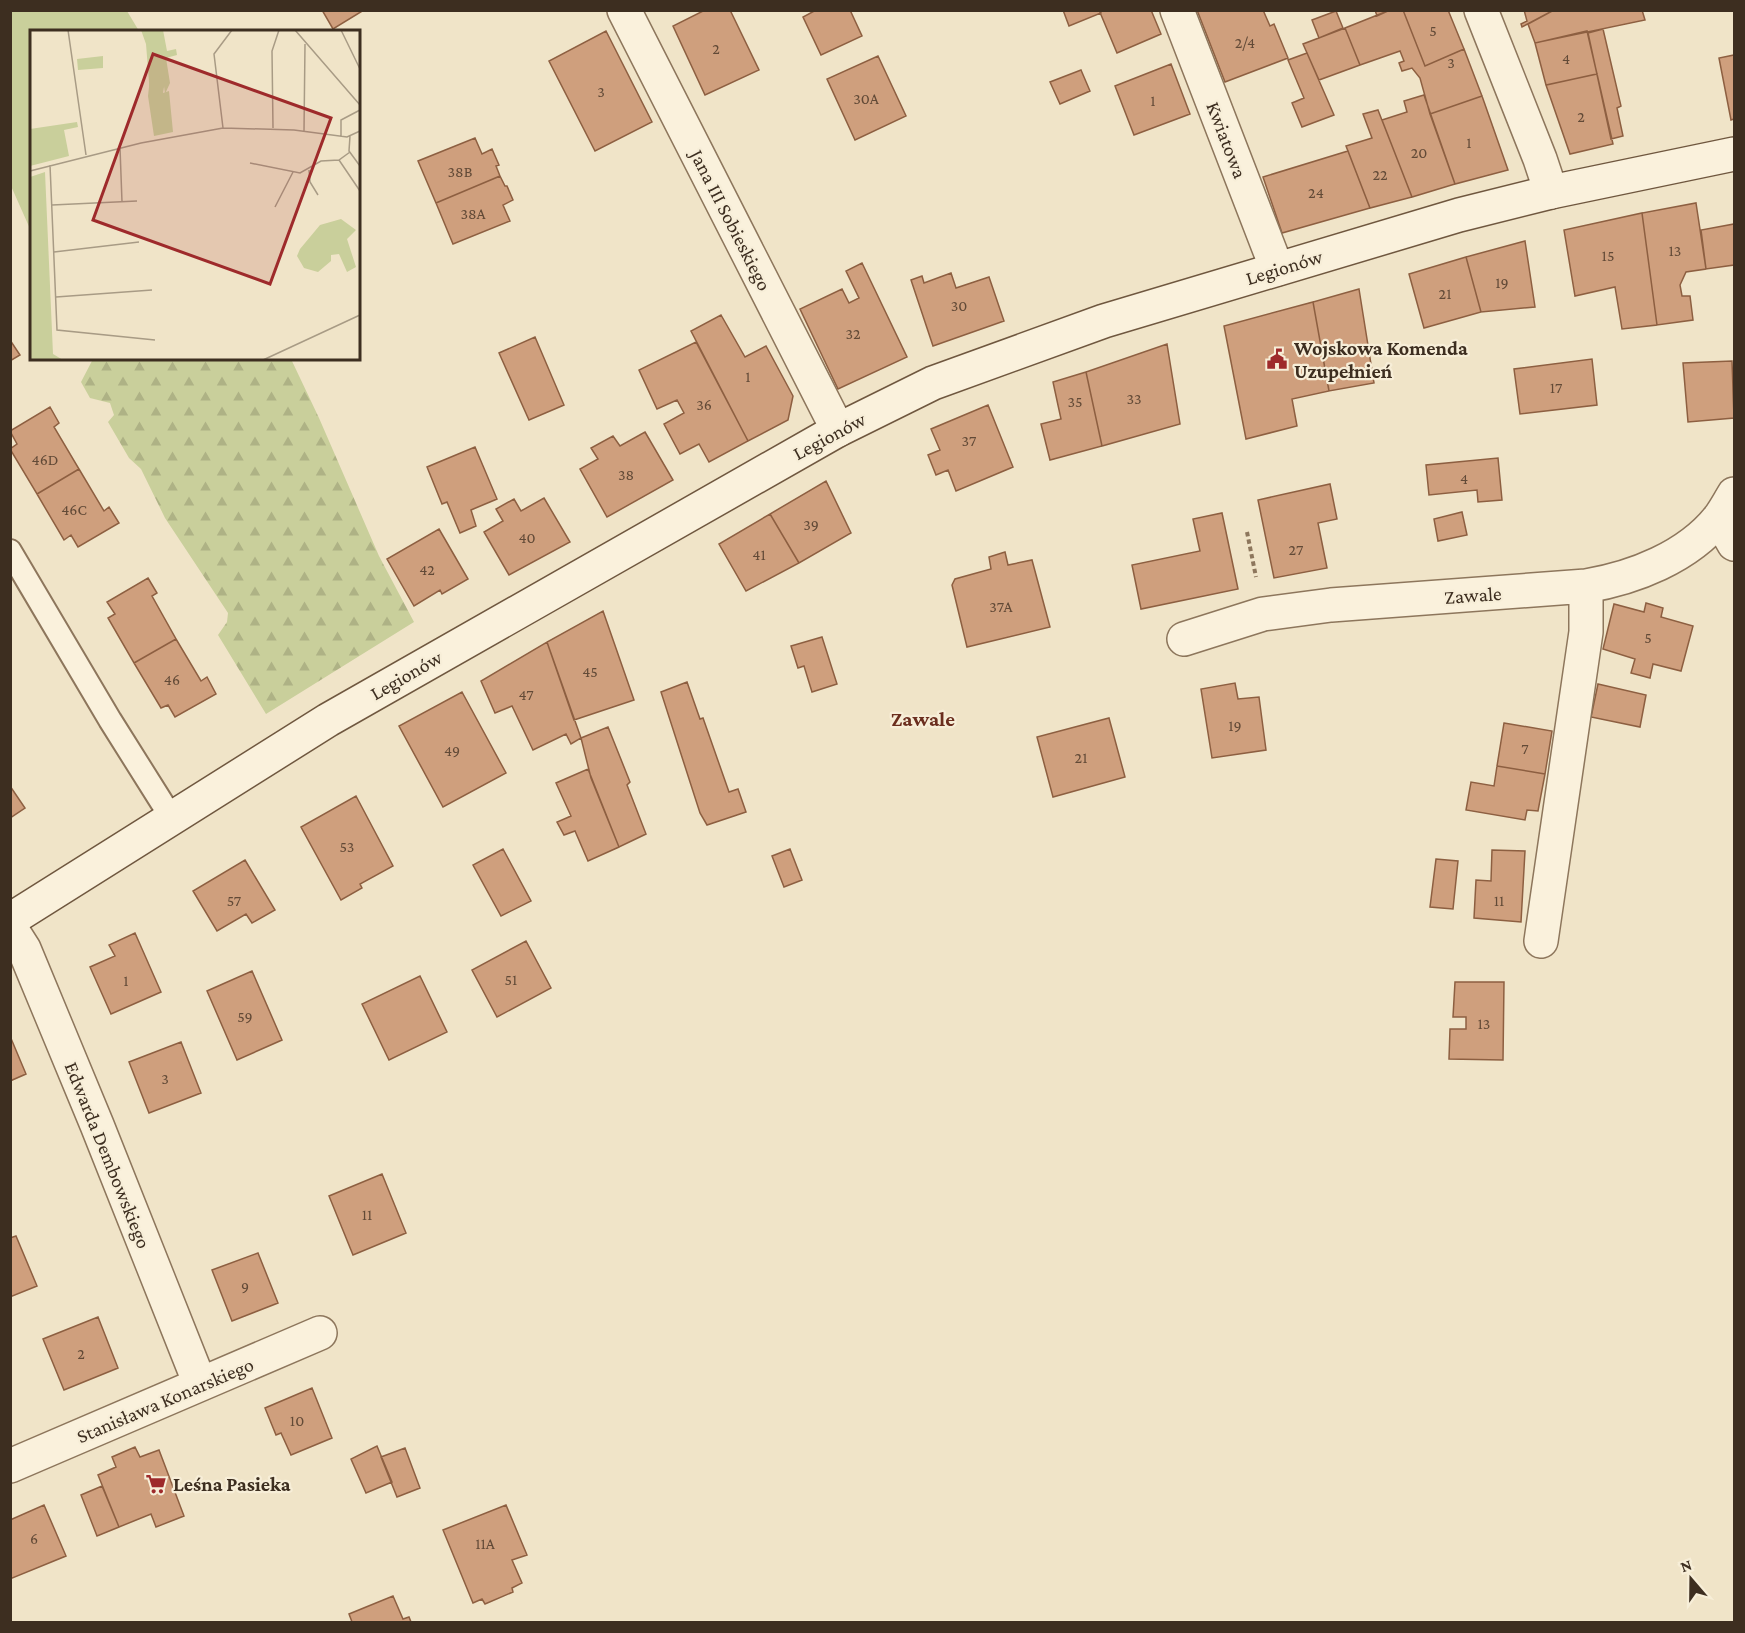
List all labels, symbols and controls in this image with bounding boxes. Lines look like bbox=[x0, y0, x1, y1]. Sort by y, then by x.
house number: 5 bbox=[1429, 22, 1437, 39]
inset map bbox=[30, 30, 360, 360]
house number: 2/4 bbox=[1235, 34, 1255, 51]
house number: 2 bbox=[712, 40, 720, 57]
house number: 4 bbox=[1562, 50, 1570, 67]
house number: 3 bbox=[1447, 54, 1455, 71]
house number: 3 bbox=[597, 83, 605, 100]
house number: 30A bbox=[853, 90, 880, 107]
house number: 1 bbox=[1150, 92, 1156, 109]
street label: Kwiatowa bbox=[1202, 99, 1252, 181]
house number: 2 bbox=[1577, 108, 1585, 125]
house number: 1 bbox=[1466, 134, 1472, 151]
street label: Jana III Sobieskiego bbox=[684, 144, 776, 295]
house number: 20 bbox=[1411, 144, 1427, 161]
house number: 38B bbox=[448, 163, 473, 180]
house number: 22 bbox=[1372, 166, 1388, 183]
house number: 24 bbox=[1308, 184, 1324, 201]
house number: 38A bbox=[460, 205, 487, 222]
house number: 13 bbox=[1669, 242, 1681, 259]
street label: Legionów bbox=[1243, 245, 1326, 290]
house number: 15 bbox=[1602, 247, 1614, 264]
house number: 19 bbox=[1495, 274, 1509, 291]
house number: 21 bbox=[1439, 285, 1451, 302]
house number: 30 bbox=[951, 297, 967, 314]
house number: 32 bbox=[845, 325, 861, 342]
place label: Wojskowa Komenda Uzupełnień bbox=[1293, 337, 1468, 382]
public building icon: Wojskowa Komenda Uzupełnień bbox=[1265, 347, 1289, 371]
house number: 1 bbox=[745, 368, 751, 385]
house number: 17 bbox=[1550, 379, 1563, 396]
house number: 33 bbox=[1126, 390, 1142, 407]
house number: 35 bbox=[1067, 393, 1083, 410]
house number: 36 bbox=[696, 396, 712, 413]
street label: Legionów bbox=[789, 408, 870, 465]
house number: 37 bbox=[962, 432, 977, 449]
house number: 46D bbox=[32, 451, 58, 468]
house number: 38 bbox=[618, 466, 634, 483]
house number: 4 bbox=[1460, 470, 1468, 487]
house number: 46C bbox=[61, 501, 87, 518]
house number: 39 bbox=[803, 516, 819, 533]
house number: 40 bbox=[518, 529, 536, 546]
house number: 27 bbox=[1289, 541, 1304, 558]
house number: 41 bbox=[752, 546, 766, 563]
house number: 42 bbox=[419, 561, 435, 578]
street label: Zawale bbox=[1444, 582, 1503, 608]
house number: 37A bbox=[989, 598, 1014, 615]
house number: 5 bbox=[1644, 629, 1652, 646]
street label: Legionów bbox=[366, 646, 446, 705]
house number: 45 bbox=[582, 663, 598, 680]
house number: 46 bbox=[164, 671, 180, 688]
house number: 47 bbox=[518, 686, 534, 703]
district label: Zawale bbox=[891, 707, 955, 731]
house number: 19 bbox=[1228, 717, 1242, 734]
house number: 7 bbox=[1521, 740, 1529, 757]
house number: 49 bbox=[444, 742, 460, 759]
house number: 21 bbox=[1075, 749, 1087, 766]
house number: 53 bbox=[340, 838, 354, 855]
house number: 57 bbox=[227, 892, 242, 909]
house number: 11 bbox=[1494, 892, 1504, 909]
house number: 51 bbox=[505, 971, 517, 988]
house number: 1 bbox=[123, 972, 129, 989]
house number: 59 bbox=[237, 1008, 253, 1025]
house number: 13 bbox=[1478, 1015, 1490, 1032]
street label: Edwarda Dembowskiego bbox=[60, 1059, 156, 1252]
house number: 3 bbox=[161, 1070, 169, 1087]
house number: 11 bbox=[362, 1206, 372, 1223]
house number: 9 bbox=[241, 1278, 249, 1295]
house number: 2 bbox=[77, 1345, 85, 1362]
street label: Stanisława Konarskiego bbox=[73, 1353, 257, 1448]
house number: 10 bbox=[290, 1412, 304, 1429]
supermarket icon: Leśna Pasieka bbox=[144, 1472, 168, 1496]
place label: Leśna Pasieka bbox=[173, 1473, 291, 1495]
house number: 6 bbox=[30, 1530, 38, 1547]
house number: 11A bbox=[475, 1535, 496, 1552]
north arrow bbox=[1661, 1549, 1721, 1609]
text: N bbox=[1678, 1555, 1694, 1575]

